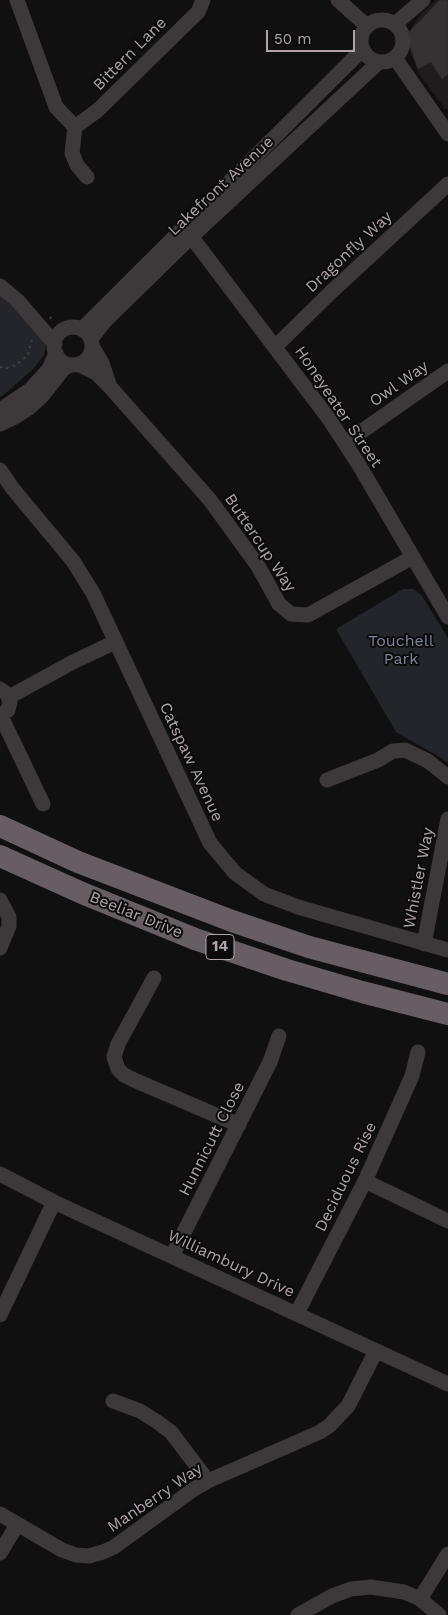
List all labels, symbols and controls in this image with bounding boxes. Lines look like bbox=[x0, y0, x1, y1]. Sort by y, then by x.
street label: Bittern Lane bbox=[89, 13, 171, 95]
scale bar bbox=[268, 20, 357, 52]
text: 50 m bbox=[274, 30, 311, 48]
street label: Lakefront Avenue bbox=[164, 132, 278, 240]
street label: Dragonfly Way bbox=[302, 207, 396, 297]
street label: Honeyeater Street bbox=[290, 343, 386, 471]
street label: Owl Way bbox=[366, 357, 432, 411]
street label: Buttercup Way bbox=[220, 490, 300, 596]
park label: Touchell Park bbox=[368, 631, 434, 669]
street label: Catspaw Avenue bbox=[155, 699, 227, 825]
street label: Whistler Way bbox=[400, 826, 438, 930]
street label: Beeliar Drive bbox=[87, 888, 185, 942]
road number: 14 bbox=[206, 934, 234, 960]
street label: Hunnicutt Close bbox=[175, 1079, 249, 1199]
street label: Deciduous Rise bbox=[311, 1119, 381, 1235]
street label: Williambury Drive bbox=[164, 1226, 298, 1302]
street label: Manberry Way bbox=[104, 1459, 206, 1537]

